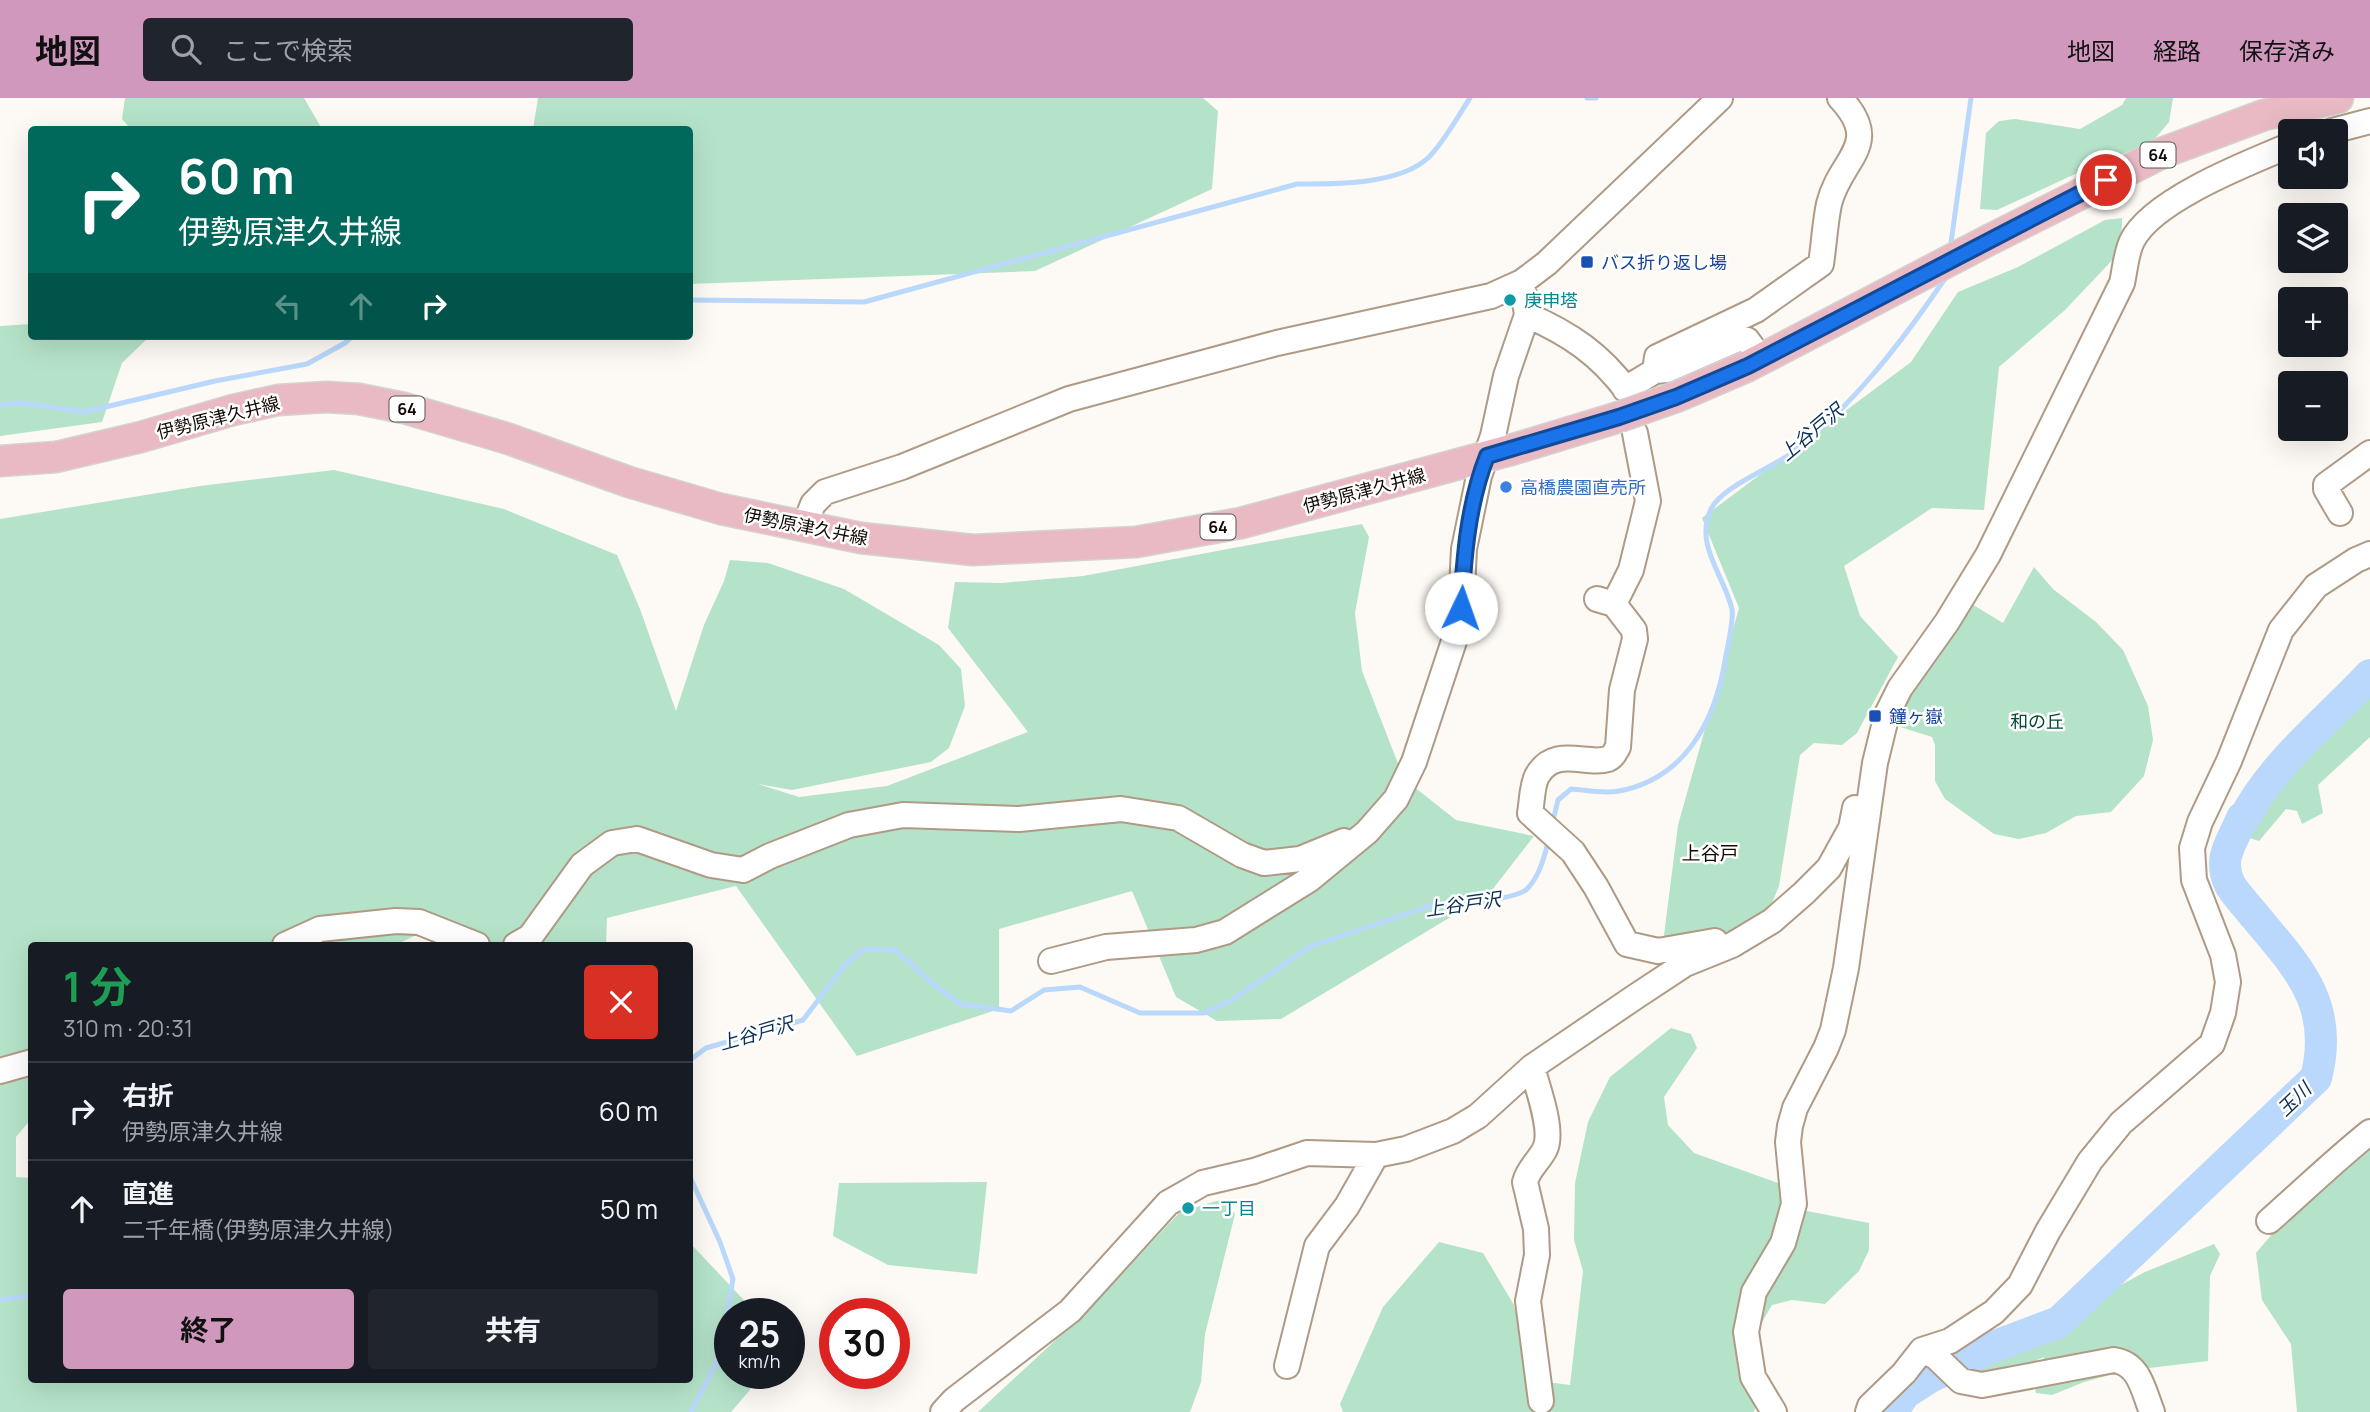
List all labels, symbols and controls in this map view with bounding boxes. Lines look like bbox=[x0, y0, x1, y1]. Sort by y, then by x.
search box bbox=[143, 18, 633, 81]
text: 地図 bbox=[35, 28, 101, 73]
icon: search bbox=[167, 30, 205, 68]
text: ここで検索 bbox=[223, 32, 353, 68]
text: 地図 bbox=[2067, 34, 2115, 67]
text: 経路 bbox=[2153, 34, 2201, 67]
text: 保存済み bbox=[2239, 34, 2335, 67]
map controls bbox=[2278, 119, 2348, 441]
button: sound bbox=[2278, 119, 2348, 189]
text: 60 m bbox=[178, 142, 295, 209]
road number: 64 bbox=[2140, 142, 2176, 167]
pin bbox=[2076, 150, 2136, 210]
icon: right bbox=[63, 154, 154, 245]
icon: arrive bbox=[2087, 161, 2125, 199]
button: layers bbox=[2278, 203, 2348, 273]
text: 伊勢原津久井線 bbox=[178, 209, 402, 253]
place label: バス折り返し場 bbox=[1601, 250, 1727, 274]
marker: バス折り返し場 bbox=[1579, 254, 1595, 270]
icon: left bbox=[269, 287, 307, 325]
icon: ahead bbox=[342, 287, 380, 325]
icon: right bbox=[415, 287, 453, 325]
button: + bbox=[2278, 287, 2348, 357]
place label: 庚申塔 bbox=[1524, 288, 1578, 312]
marker: 庚申塔 bbox=[1502, 292, 1518, 308]
button: − bbox=[2278, 371, 2348, 441]
street label: 伊勢原津久井線 bbox=[154, 390, 282, 444]
road number: 64 bbox=[390, 396, 424, 422]
water label: 上谷戸沢 bbox=[1774, 396, 1851, 466]
street label: 伊勢原津久井線 bbox=[1300, 462, 1428, 518]
place label: 高橋農園直売所 bbox=[1520, 475, 1646, 499]
marker: 高橋農園直売所 bbox=[1498, 479, 1514, 495]
street label: 伊勢原津久井線 bbox=[742, 502, 870, 550]
road number: 64 bbox=[1200, 514, 1236, 540]
position arrow bbox=[1424, 571, 1498, 645]
place label: 鐘ヶ嶽 bbox=[1889, 704, 1943, 728]
marker: 鐘ヶ嶽 bbox=[1867, 708, 1883, 724]
park label: 和の丘 bbox=[2010, 709, 2064, 733]
district label: 上谷戸 bbox=[1681, 840, 1739, 866]
water label: 上谷戸沢 bbox=[1424, 885, 1505, 922]
text: 1 分 bbox=[63, 957, 132, 1015]
button: close bbox=[584, 965, 658, 1039]
water label: 上谷戸沢 bbox=[716, 1009, 799, 1056]
text: 310 m · 20:31 bbox=[63, 1012, 193, 1044]
water label: 玉川 bbox=[2271, 1075, 2318, 1122]
text: 右折 bbox=[122, 1077, 174, 1113]
icon: right bbox=[63, 1092, 101, 1130]
text: 60 m bbox=[599, 1093, 658, 1129]
text: 伊勢原津久井線 bbox=[122, 1115, 283, 1147]
text: 直進 bbox=[122, 1175, 174, 1211]
icon: ahead bbox=[63, 1190, 101, 1228]
text: 50 m bbox=[600, 1191, 658, 1227]
place label: 一丁目 bbox=[1202, 1196, 1256, 1220]
marker: 一丁目 bbox=[1180, 1200, 1196, 1216]
text: 二千年橋(伊勢原津久井線) bbox=[122, 1213, 395, 1245]
button: 終了 bbox=[63, 1289, 354, 1369]
button: 共有 bbox=[368, 1289, 658, 1369]
speed limit sign: 30 bbox=[819, 1298, 910, 1389]
text: 25 bbox=[739, 1310, 780, 1358]
text: km/h bbox=[739, 1349, 780, 1373]

